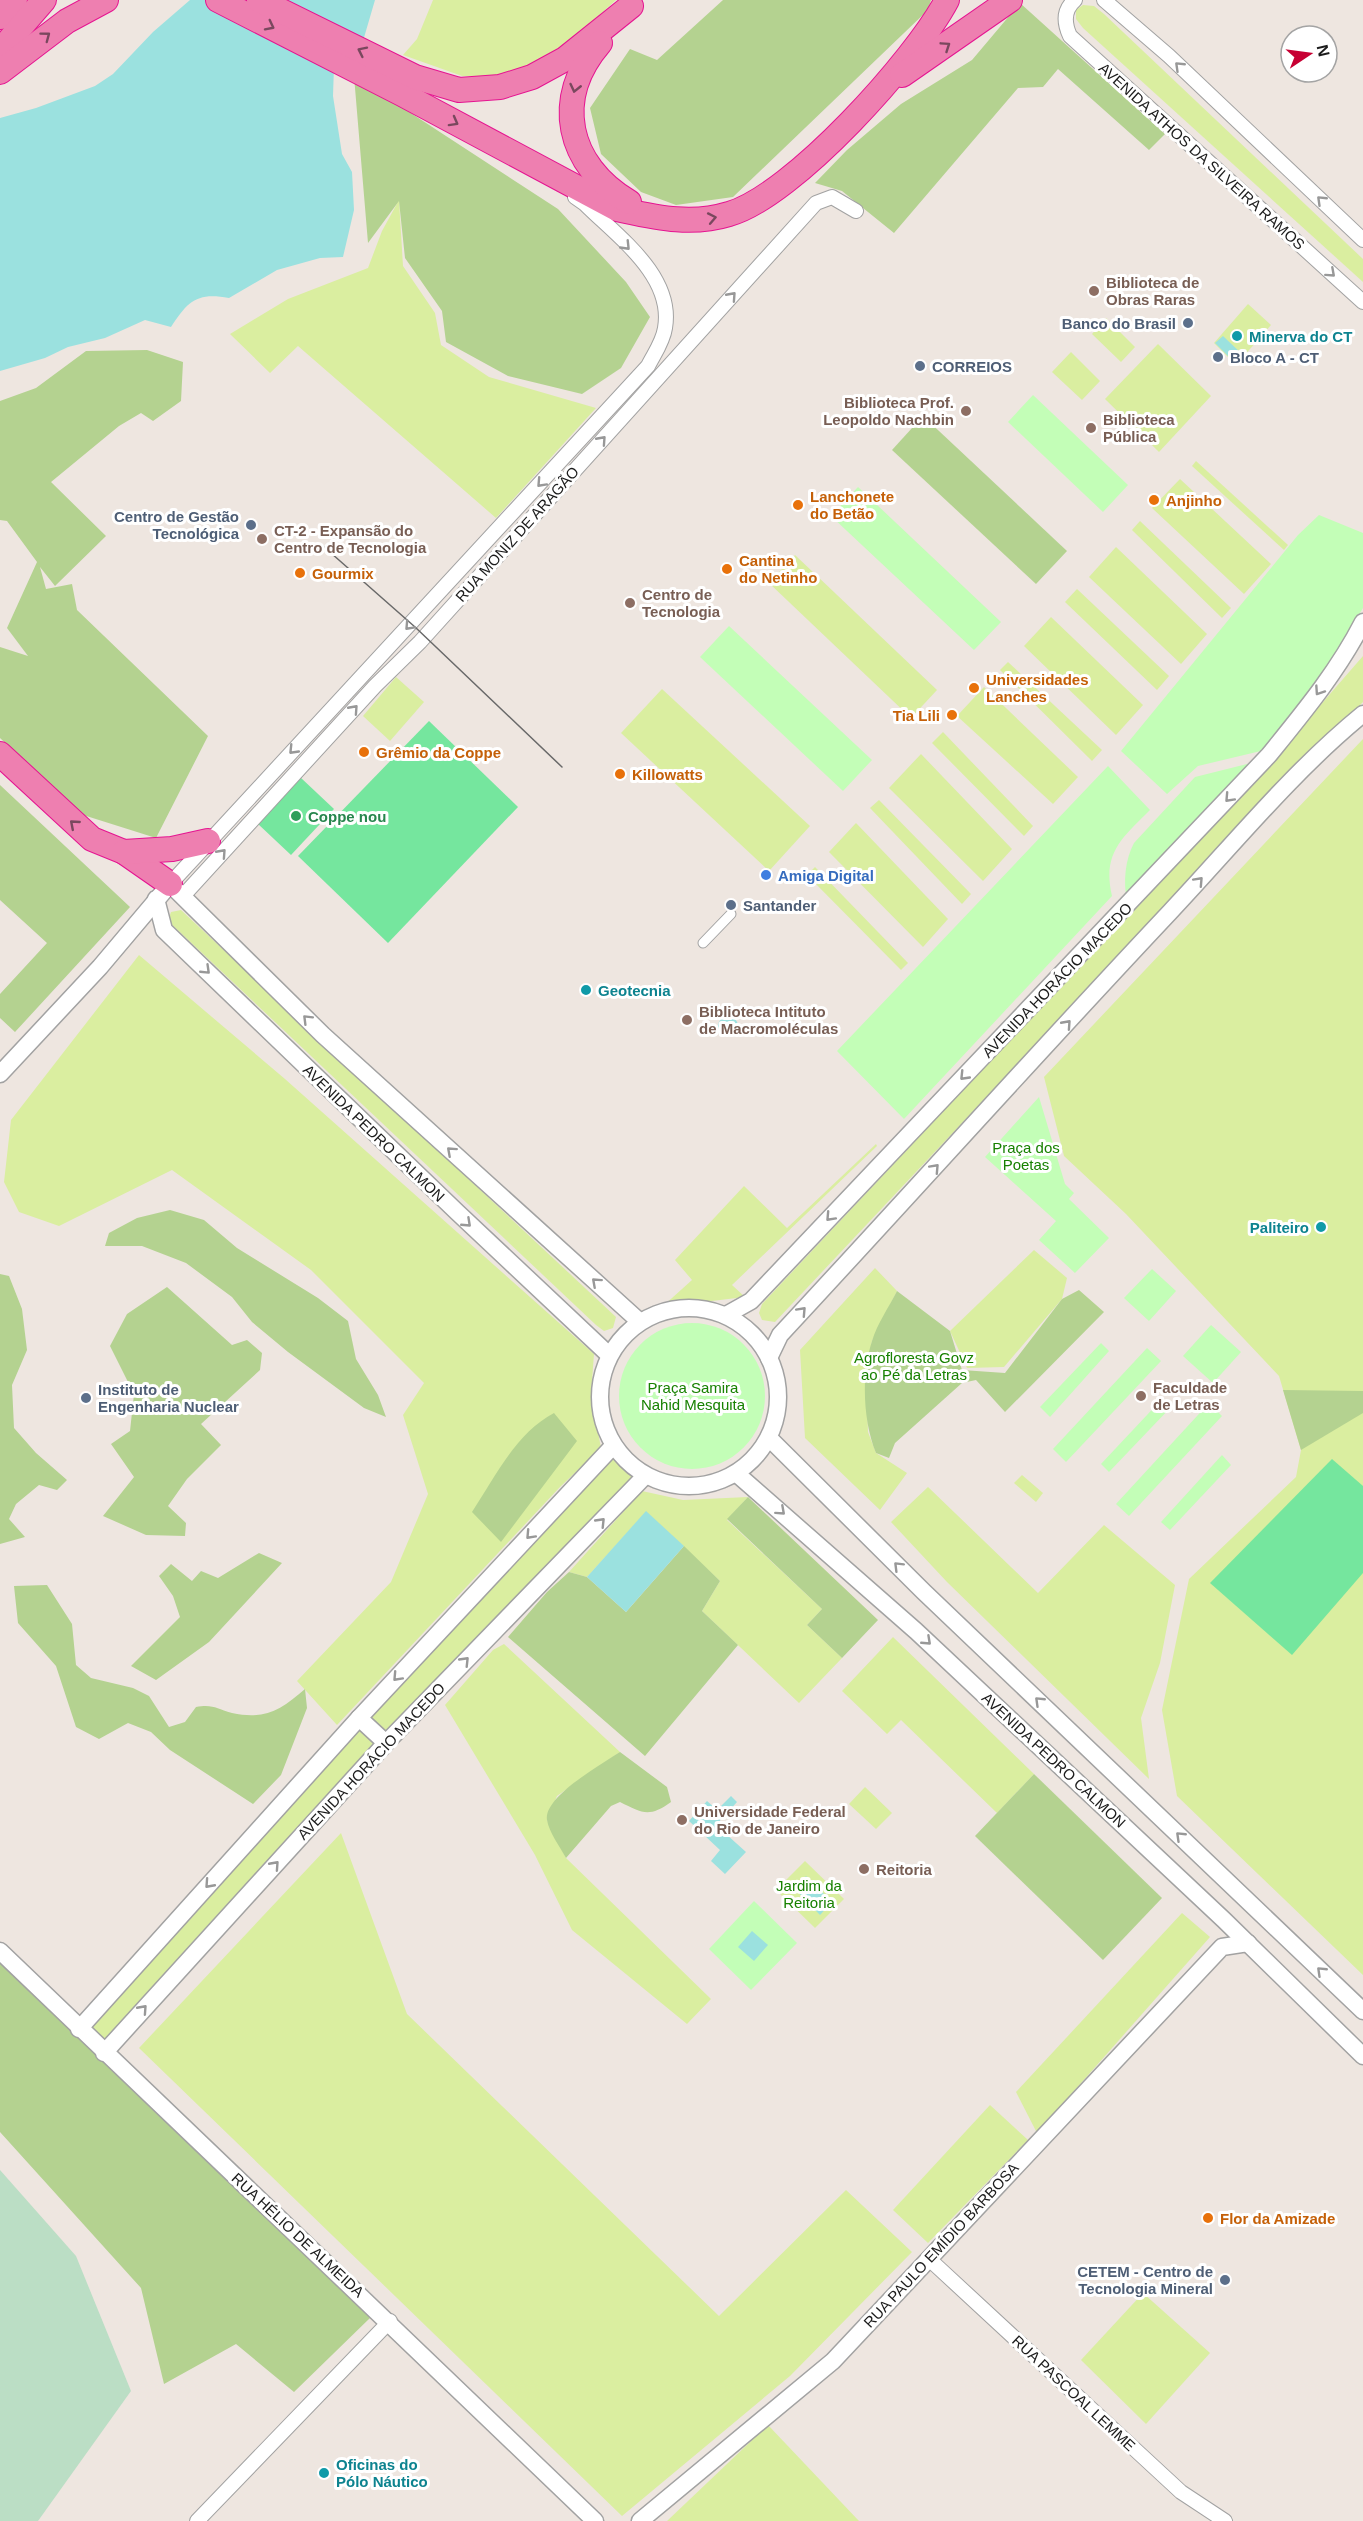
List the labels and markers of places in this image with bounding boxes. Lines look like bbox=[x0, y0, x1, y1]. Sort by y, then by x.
place label: Biblioteca de Obras Raras bbox=[1106, 274, 1199, 308]
marker: Biblioteca de Obras Raras bbox=[1087, 284, 1101, 298]
place label: Banco do Brasil bbox=[1062, 315, 1176, 332]
marker: Banco do Brasil bbox=[1181, 316, 1195, 330]
place label: Minerva do CT bbox=[1249, 328, 1352, 345]
marker: Minerva do CT bbox=[1230, 329, 1244, 343]
place label: Bloco A - CT bbox=[1230, 349, 1319, 366]
marker: Bloco A - CT bbox=[1211, 350, 1225, 364]
place label: CORREIOS bbox=[932, 358, 1012, 375]
marker: CORREIOS bbox=[913, 359, 927, 373]
place label: Biblioteca Prof. Leopoldo Nachbin bbox=[823, 394, 954, 428]
marker: Biblioteca Prof. Leopoldo Nachbin bbox=[959, 404, 973, 418]
place label: Biblioteca Pública bbox=[1103, 411, 1175, 445]
marker: Biblioteca Pública bbox=[1084, 421, 1098, 435]
place label: Lanchonete do Betão bbox=[810, 488, 894, 522]
place label: Anjinho bbox=[1166, 492, 1222, 509]
marker: Anjinho bbox=[1147, 493, 1161, 507]
marker: Lanchonete do Betão bbox=[791, 498, 805, 512]
place label: Centro de Gestão Tecnológica bbox=[114, 508, 240, 542]
marker: Centro de Gestão Tecnológica bbox=[244, 518, 258, 532]
place label: CT-2 - Expansão do Centro de Tecnologia bbox=[274, 522, 427, 556]
marker: CT-2 - Expansão do Centro de Tecnologia bbox=[255, 532, 269, 546]
place label: Cantina do Netinho bbox=[739, 552, 817, 586]
marker: Cantina do Netinho bbox=[720, 562, 734, 576]
place label: Gourmix bbox=[312, 565, 374, 582]
marker: Gourmix bbox=[293, 566, 307, 580]
place label: Centro de Tecnologia bbox=[642, 586, 721, 620]
marker: Centro de Tecnologia bbox=[623, 596, 637, 610]
place label: Universidades Lanches bbox=[986, 671, 1089, 705]
marker: Universidades Lanches bbox=[967, 681, 981, 695]
place label: Tia Lili bbox=[893, 707, 940, 724]
marker: Tia Lili bbox=[945, 708, 959, 722]
place label: Grêmio da Coppe bbox=[376, 744, 501, 761]
marker: Grêmio da Coppe bbox=[357, 745, 371, 759]
place label: Killowatts bbox=[632, 766, 703, 783]
marker: Killowatts bbox=[613, 767, 627, 781]
place label: Coppe nou bbox=[308, 808, 386, 825]
marker: Coppe nou bbox=[289, 809, 303, 823]
place label: Amiga Digital bbox=[778, 867, 874, 884]
marker: Amiga Digital bbox=[759, 868, 773, 882]
place label: Santander bbox=[743, 897, 817, 914]
marker: Santander bbox=[724, 898, 738, 912]
place label: Geotecnia bbox=[598, 982, 671, 999]
marker: Geotecnia bbox=[579, 983, 593, 997]
place label: Biblioteca Intituto de Macromoléculas bbox=[699, 1003, 838, 1037]
marker: Biblioteca Intituto de Macromoléculas bbox=[680, 1013, 694, 1027]
place label: Paliteiro bbox=[1250, 1219, 1309, 1236]
marker: Paliteiro bbox=[1314, 1220, 1328, 1234]
place label: Faculdade de Letras bbox=[1153, 1379, 1227, 1413]
place label: Instituto de Engenharia Nuclear bbox=[98, 1381, 239, 1415]
marker: Faculdade de Letras bbox=[1134, 1389, 1148, 1403]
marker: Instituto de Engenharia Nuclear bbox=[79, 1391, 93, 1405]
place label: Universidade Federal do Rio de Janeiro bbox=[694, 1803, 846, 1837]
marker: Universidade Federal do Rio de Janeiro bbox=[675, 1813, 689, 1827]
place label: Reitoria bbox=[876, 1861, 933, 1878]
marker: Reitoria bbox=[857, 1862, 871, 1876]
place label: Flor da Amizade bbox=[1220, 2210, 1335, 2227]
marker: Flor da Amizade bbox=[1201, 2211, 1215, 2225]
place label: CETEM - Centro de Tecnologia Mineral bbox=[1077, 2263, 1213, 2297]
marker: CETEM - Centro de Tecnologia Mineral bbox=[1218, 2273, 1232, 2287]
place label: Oficinas do Pólo Náutico bbox=[336, 2456, 428, 2490]
marker: Oficinas do Pólo Náutico bbox=[317, 2466, 331, 2480]

